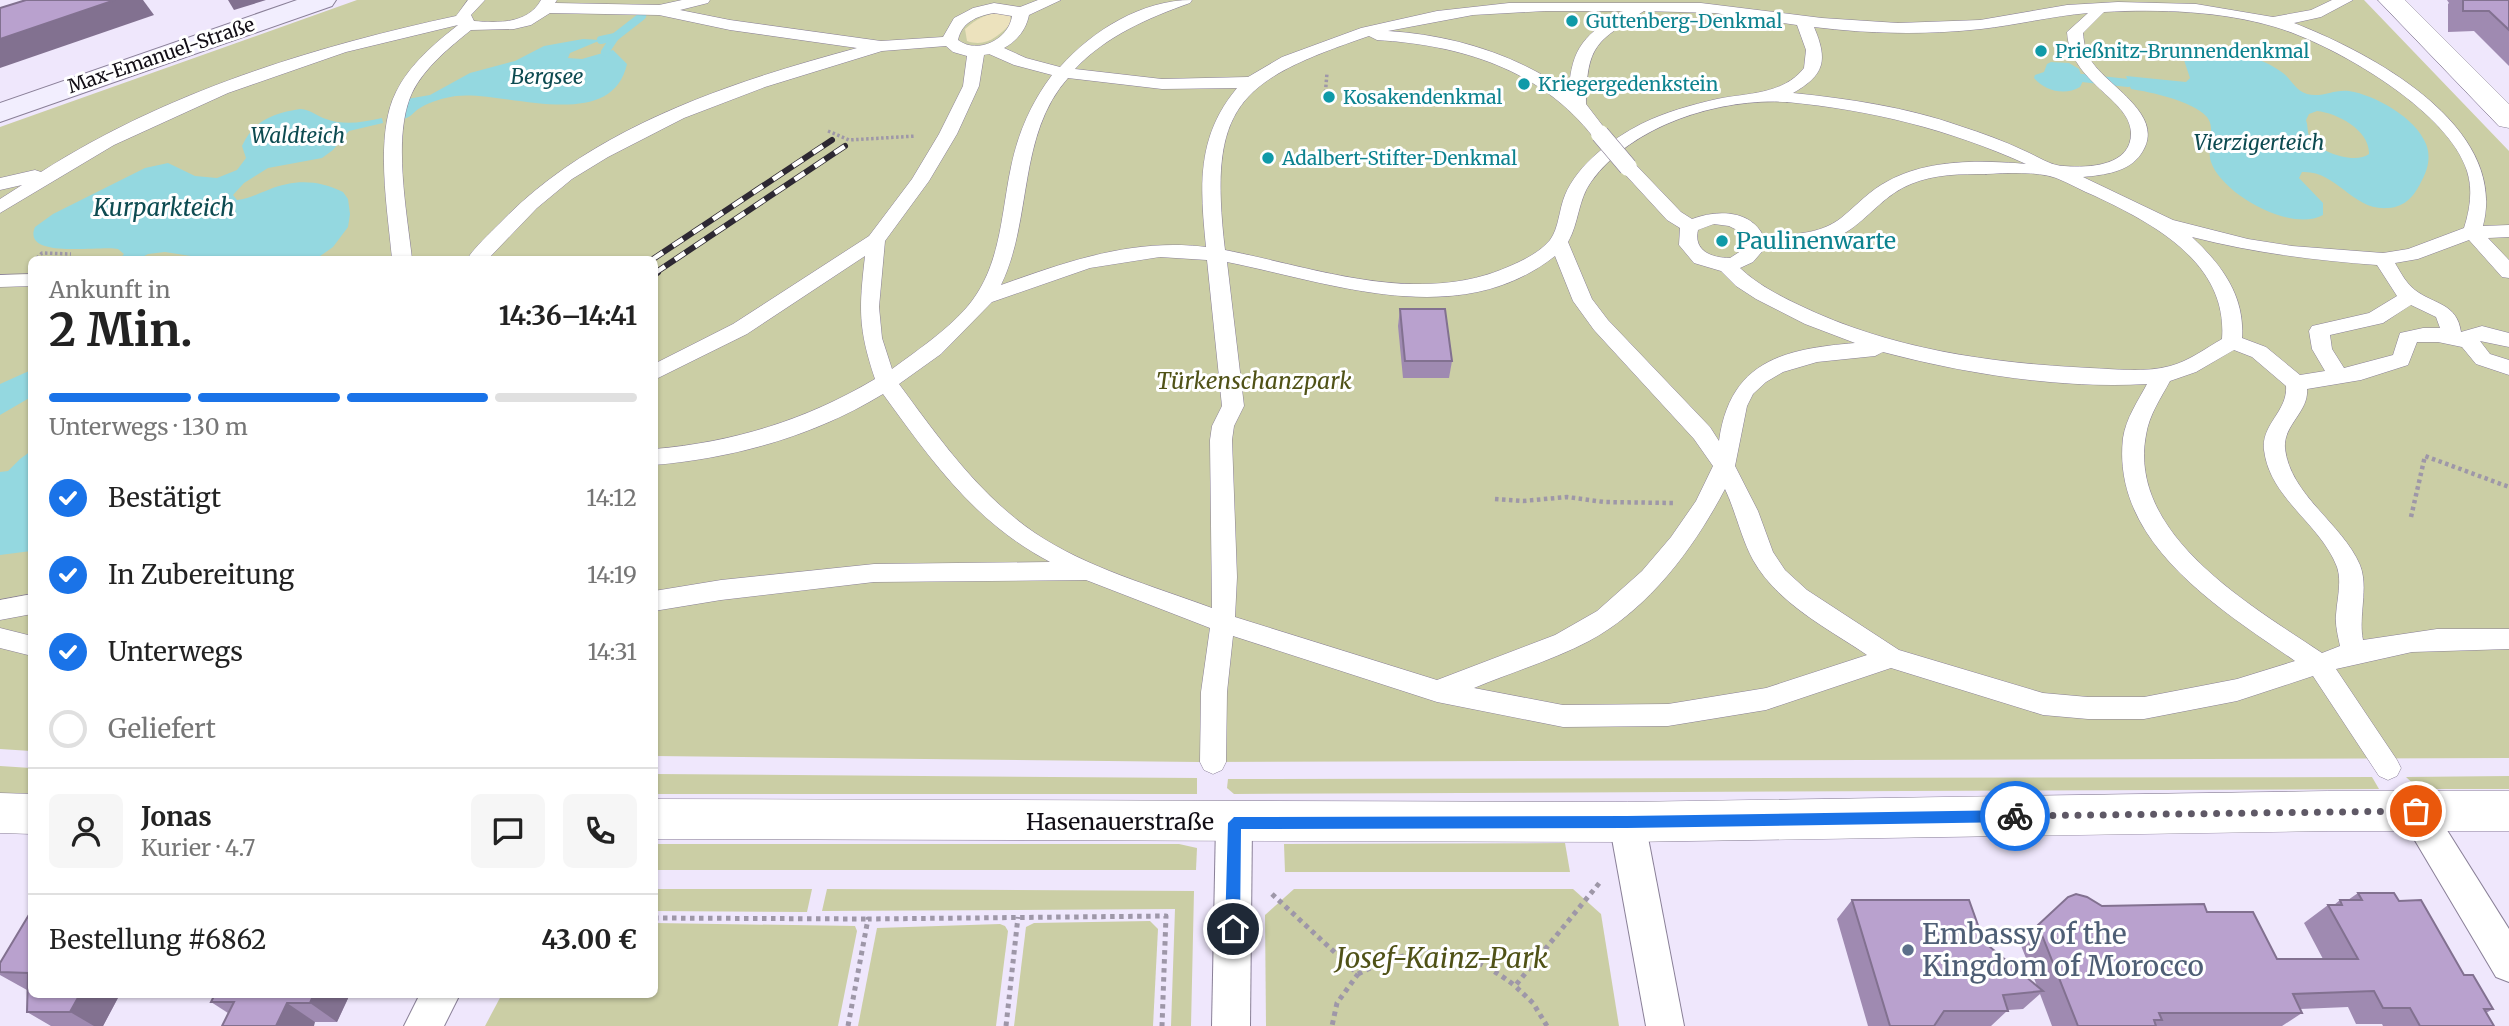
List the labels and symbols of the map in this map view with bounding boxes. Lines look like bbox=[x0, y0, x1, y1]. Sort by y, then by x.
place label: Guttenberg-Denkmal bbox=[1586, 9, 1782, 33]
street label: Max-Emanuel-Straße bbox=[64, 12, 258, 98]
marker: Guttenberg-Denkmal bbox=[1564, 13, 1580, 29]
place label: Prießnitz-Brunnendenkmal bbox=[2055, 39, 2310, 63]
marker: Prießnitz-Brunnendenkmal bbox=[2033, 43, 2049, 59]
water label: Bergsee bbox=[510, 63, 584, 90]
place label: Kriegergedenkstein bbox=[1538, 72, 1719, 96]
marker: Kriegergedenkstein bbox=[1516, 76, 1532, 92]
place label: Kosakendenkmal bbox=[1343, 85, 1503, 109]
marker: Kosakendenkmal bbox=[1321, 89, 1337, 105]
water label: Waldteich bbox=[251, 122, 345, 149]
water label: Vierzigerteich bbox=[2194, 129, 2324, 156]
place label: Adalbert-Stifter-Denkmal bbox=[1281, 146, 1517, 170]
marker: Adalbert-Stifter-Denkmal bbox=[1260, 150, 1276, 166]
water label: Kurparkteich bbox=[92, 192, 235, 223]
place label: Paulinenwarte bbox=[1736, 226, 1896, 255]
marker: Paulinenwarte bbox=[1714, 233, 1730, 249]
park label: Türkenschanzpark bbox=[1156, 366, 1352, 395]
courier bbox=[1980, 781, 2050, 851]
pin bbox=[2386, 781, 2446, 841]
street label: Hasenauerstraße bbox=[1026, 807, 1214, 836]
pin bbox=[1203, 899, 1263, 959]
place label: Embassy of the Kingdom of Morocco bbox=[1922, 916, 2204, 984]
park label: Josef-Kainz-Park bbox=[1333, 940, 1548, 976]
marker: Embassy of the Kingdom of Morocco bbox=[1900, 942, 1916, 958]

